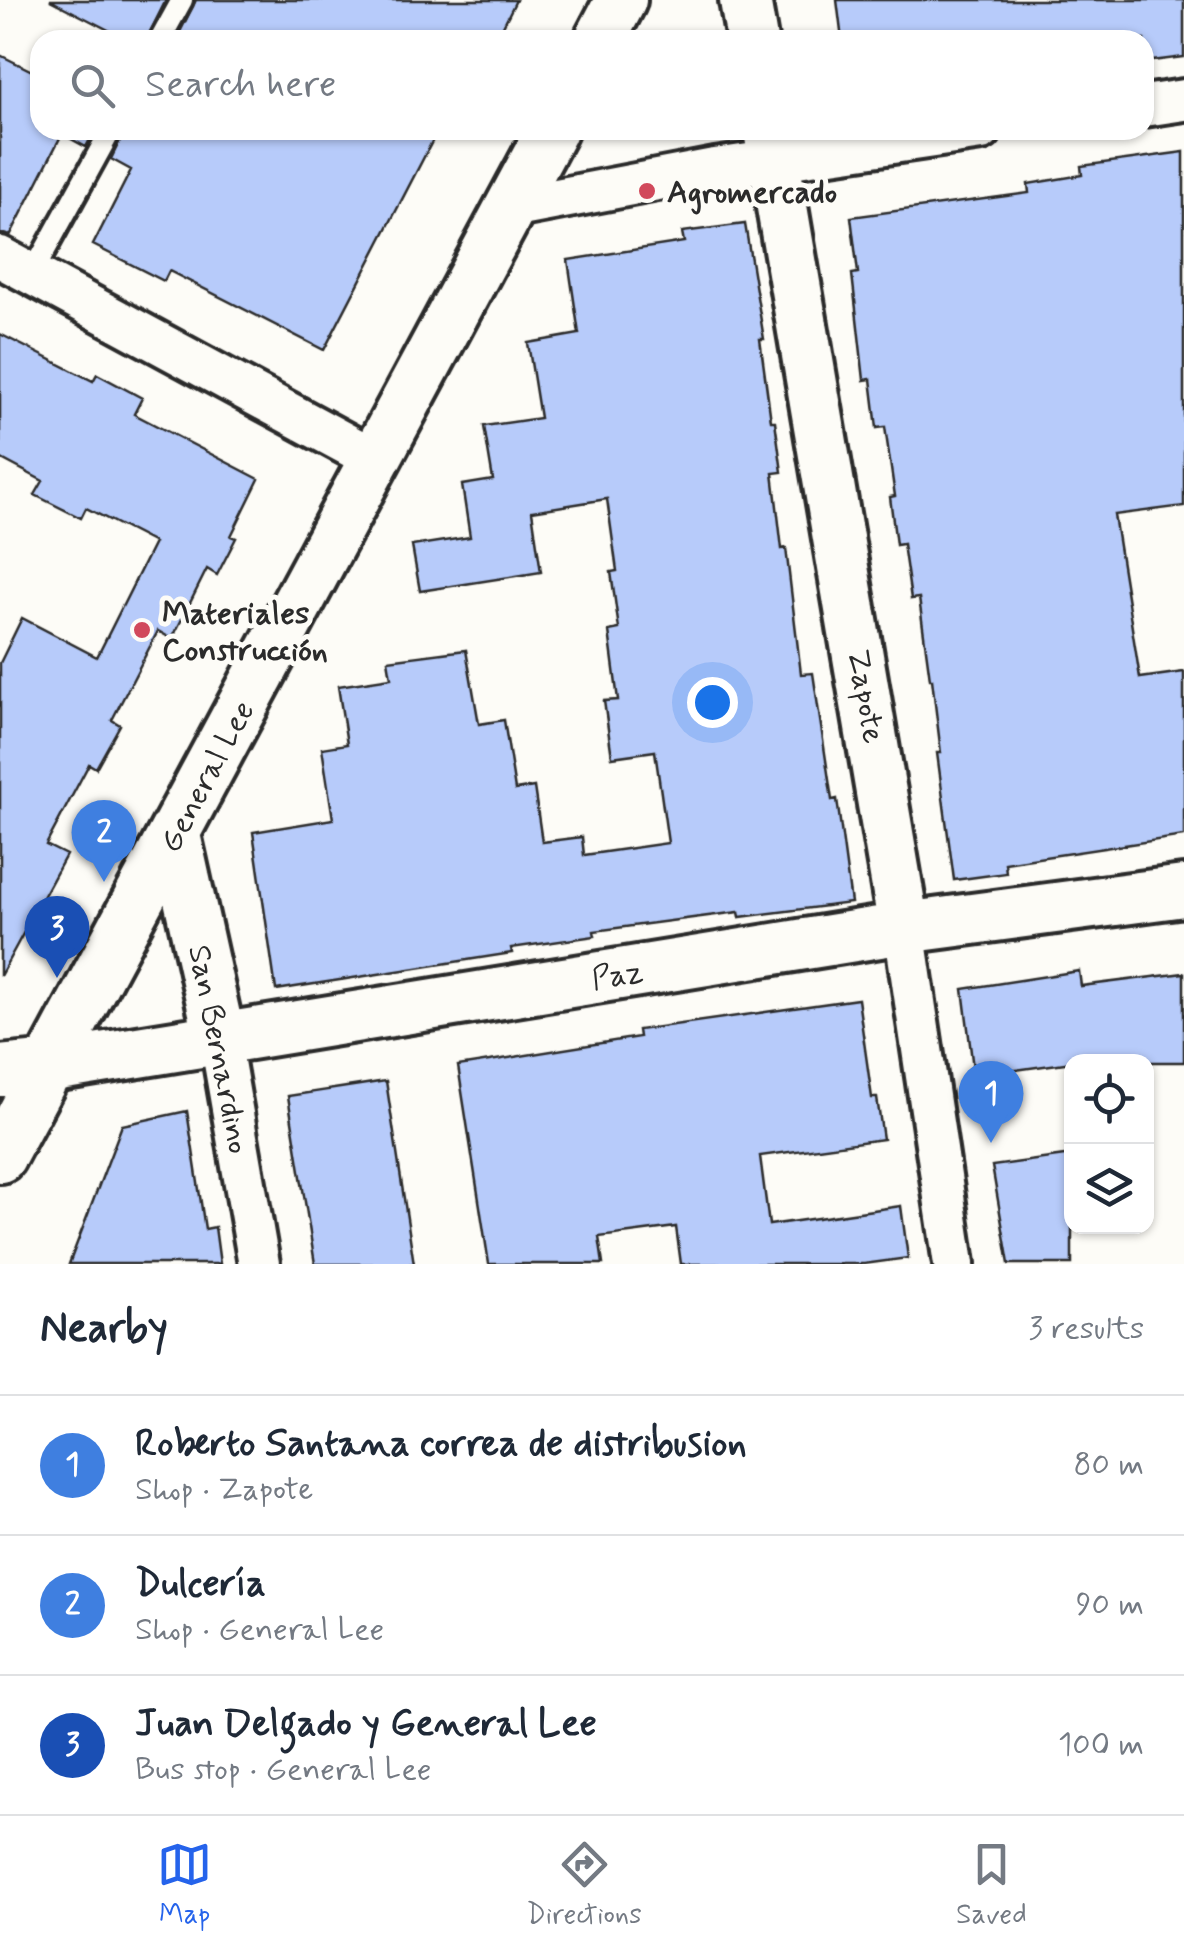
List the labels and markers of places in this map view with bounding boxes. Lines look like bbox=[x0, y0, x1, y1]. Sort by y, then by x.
place label: Agromercado bbox=[667, 172, 837, 215]
marker: Agromercado bbox=[636, 180, 658, 202]
place label: Materiales Construcción bbox=[162, 593, 328, 672]
marker: Materiales Construcción bbox=[131, 619, 153, 641]
pin: 2 bbox=[72, 800, 136, 882]
pin: 3 bbox=[24, 896, 90, 978]
pin: 1 bbox=[958, 1060, 1024, 1143]

